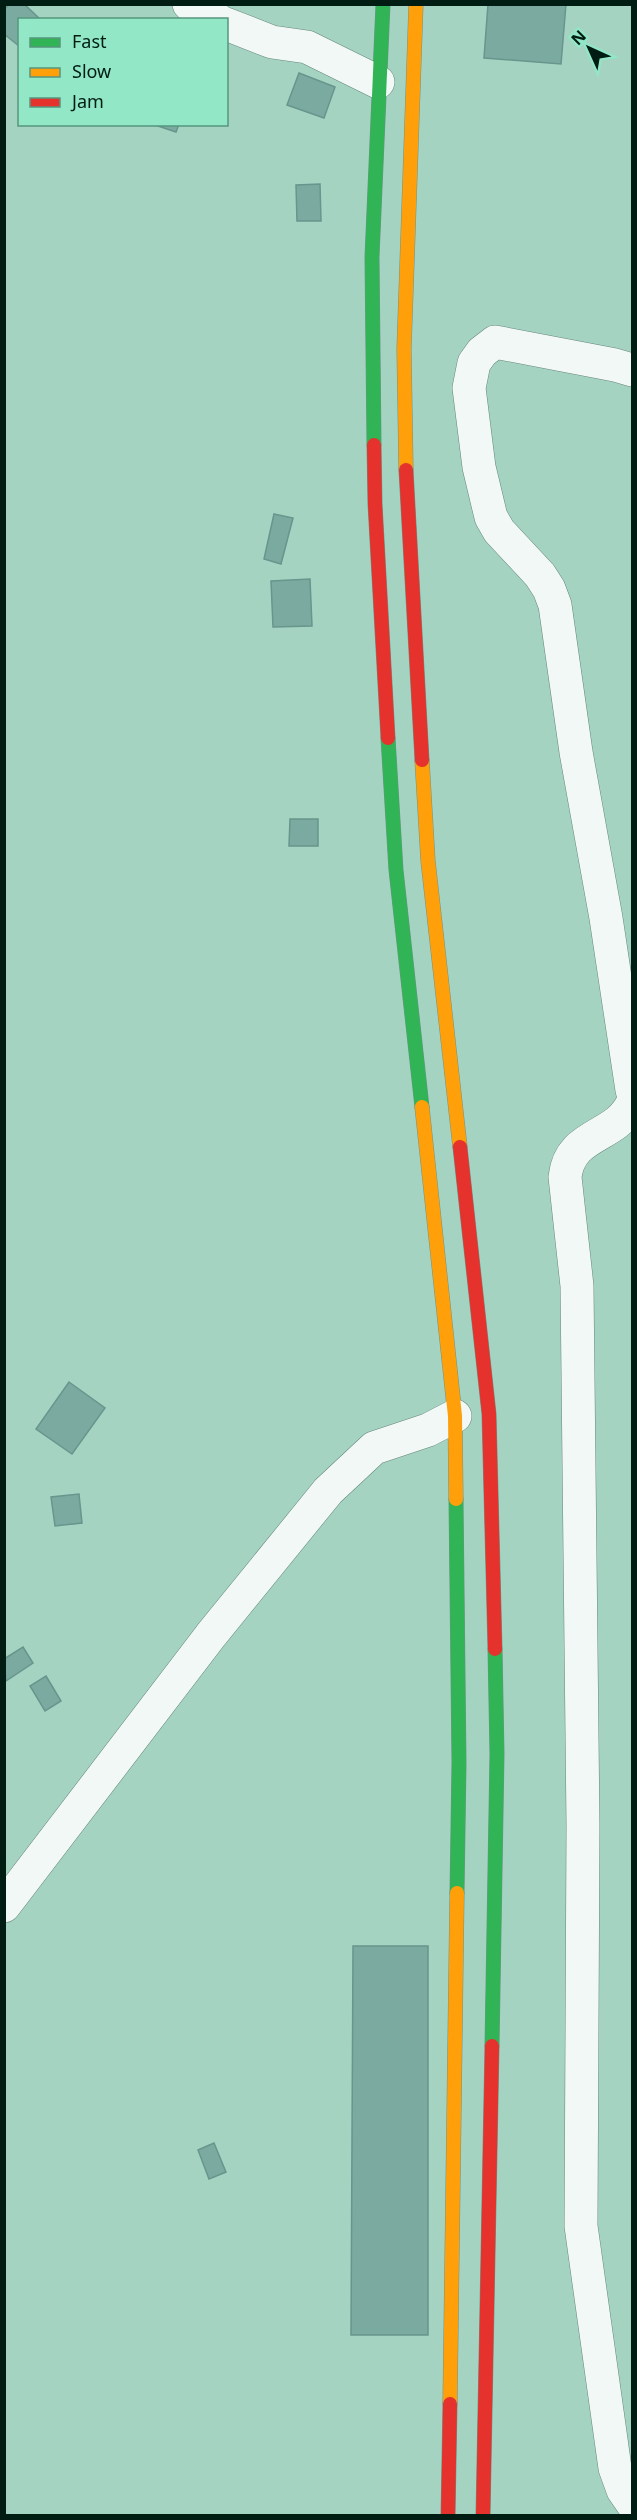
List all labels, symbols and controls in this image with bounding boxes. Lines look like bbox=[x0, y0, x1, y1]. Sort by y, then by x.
legend bbox=[18, 18, 228, 126]
north arrow bbox=[559, 18, 619, 78]
text: N bbox=[566, 25, 591, 50]
text: Fast bbox=[72, 29, 107, 53]
text: Slow bbox=[72, 59, 111, 83]
text: Jam bbox=[70, 89, 104, 113]

